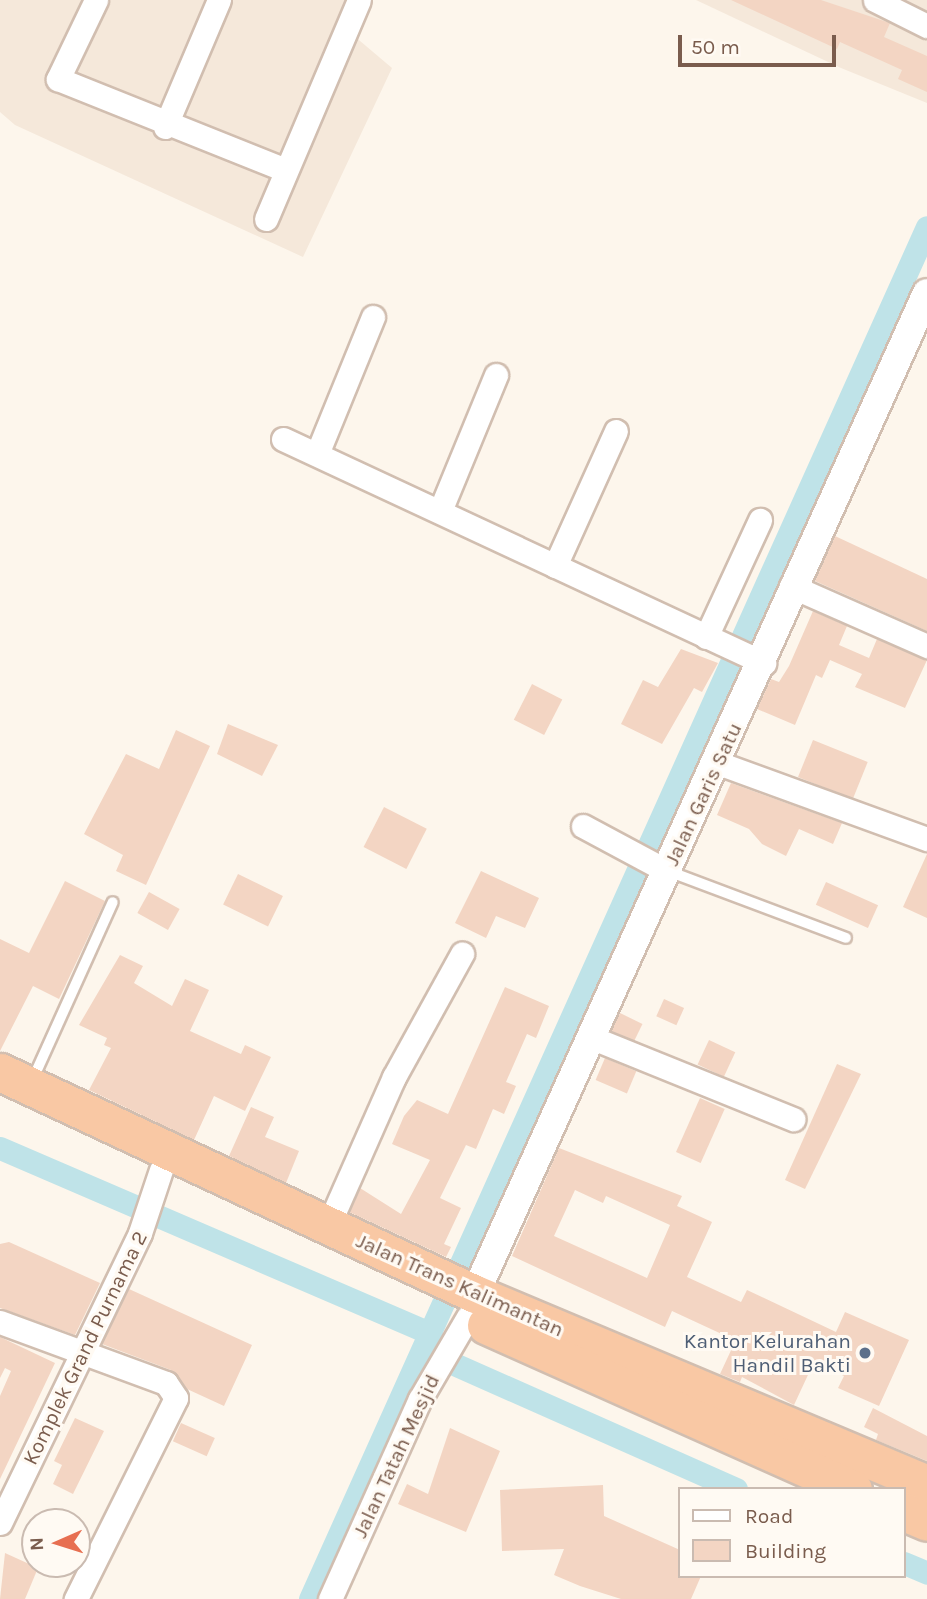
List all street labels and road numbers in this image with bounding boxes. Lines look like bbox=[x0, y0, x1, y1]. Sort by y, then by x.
street label: Jalan Garis Satu bbox=[659, 718, 747, 870]
street label: Komplek Grand Purnama 2 bbox=[17, 1227, 153, 1469]
street label: Jalan Trans Kalimantan bbox=[352, 1228, 568, 1342]
street label: Jalan Tatah Mesjid bbox=[347, 1370, 445, 1542]

